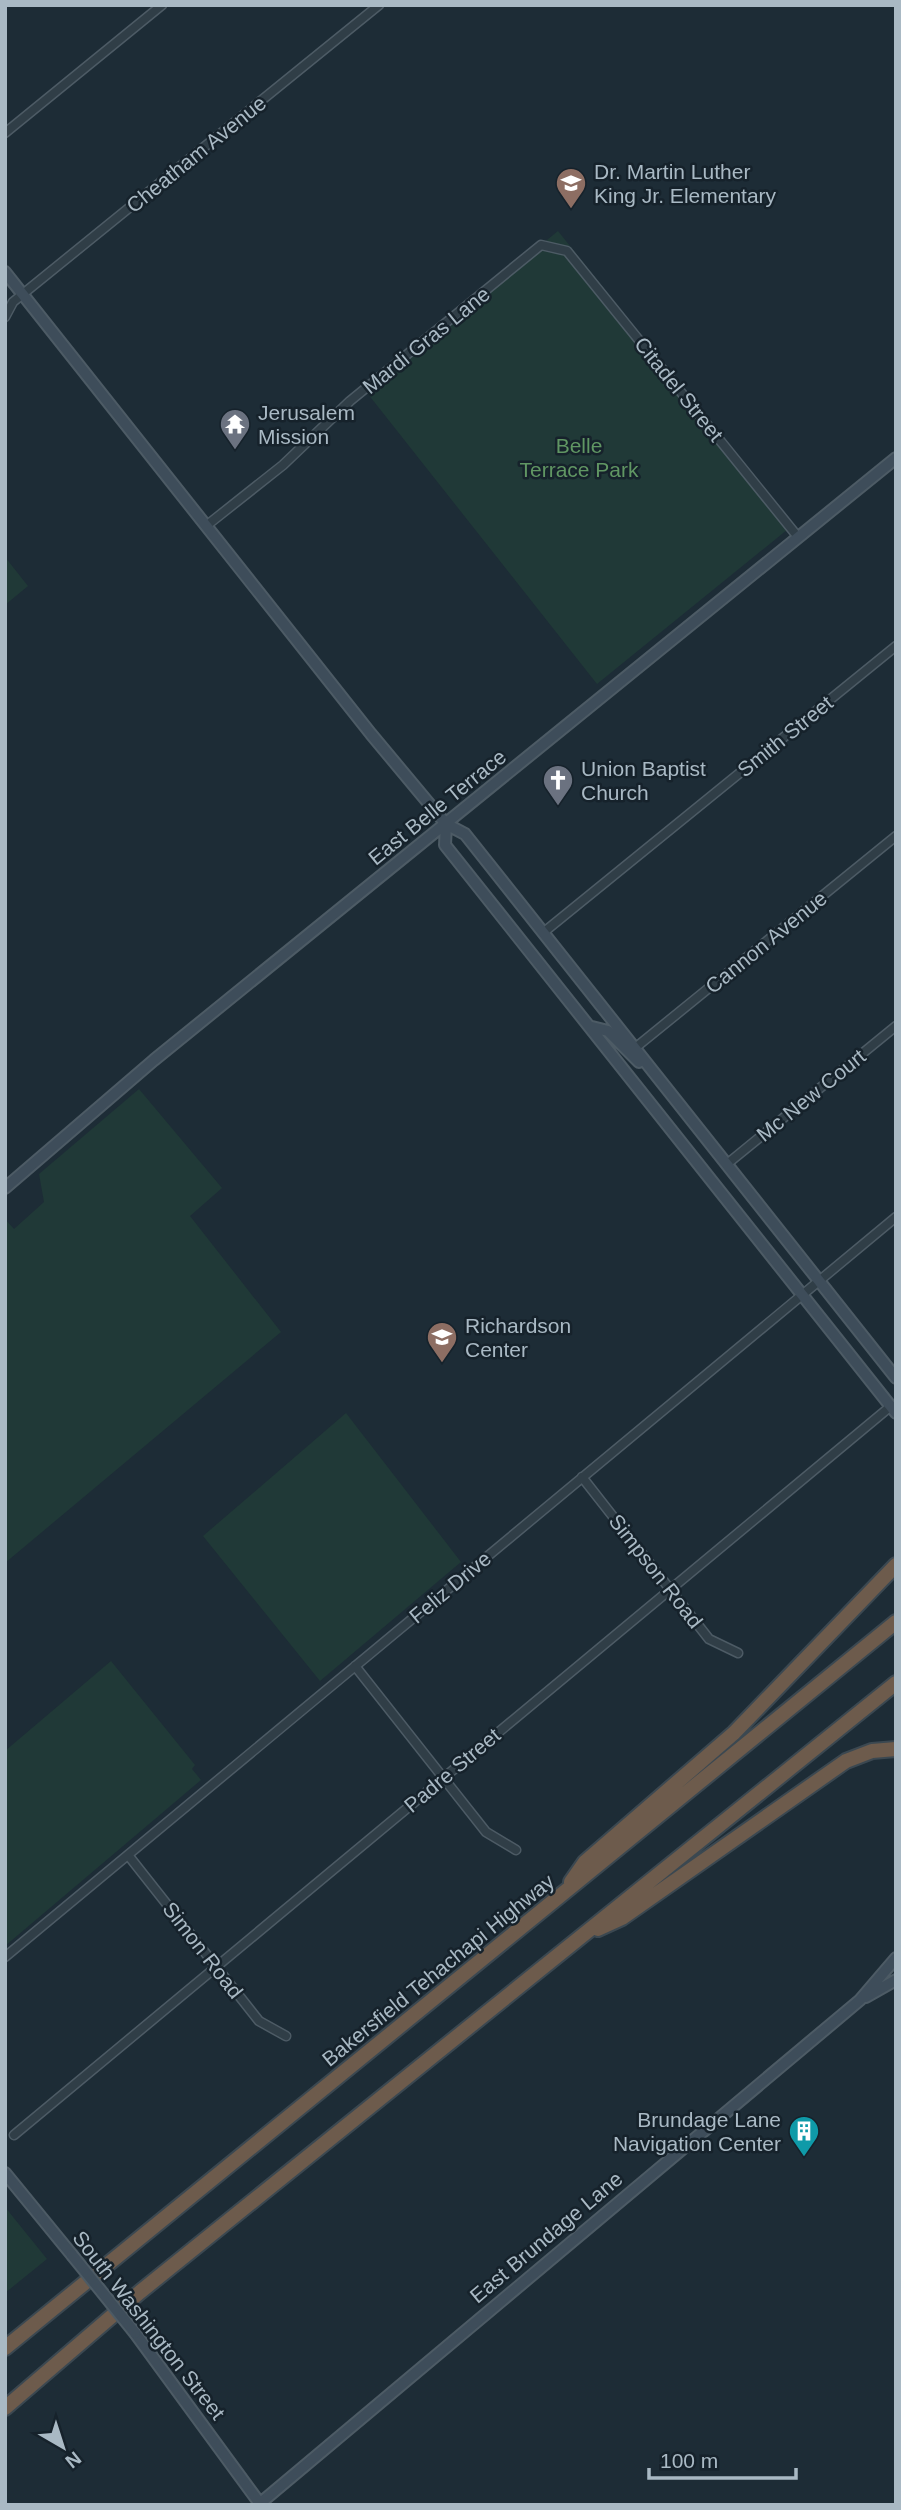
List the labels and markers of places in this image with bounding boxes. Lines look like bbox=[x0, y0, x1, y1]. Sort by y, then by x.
place label: Dr. Martin Luther King Jr. Elementary bbox=[594, 160, 777, 207]
school or university icon: Dr. Martin Luther King Jr. Elementary bbox=[554, 166, 588, 210]
place label: Jerusalem Mission bbox=[258, 401, 355, 448]
temple icon: Jerusalem Mission bbox=[218, 407, 252, 451]
place label: Union Baptist Church bbox=[581, 757, 706, 804]
church icon: Union Baptist Church bbox=[541, 763, 575, 807]
place label: Richardson Center bbox=[465, 1314, 571, 1361]
school or university icon: Richardson Center bbox=[425, 1320, 459, 1364]
place label: Brundage Lane Navigation Center bbox=[613, 2108, 781, 2155]
building icon: Brundage Lane Navigation Center bbox=[787, 2114, 821, 2158]

